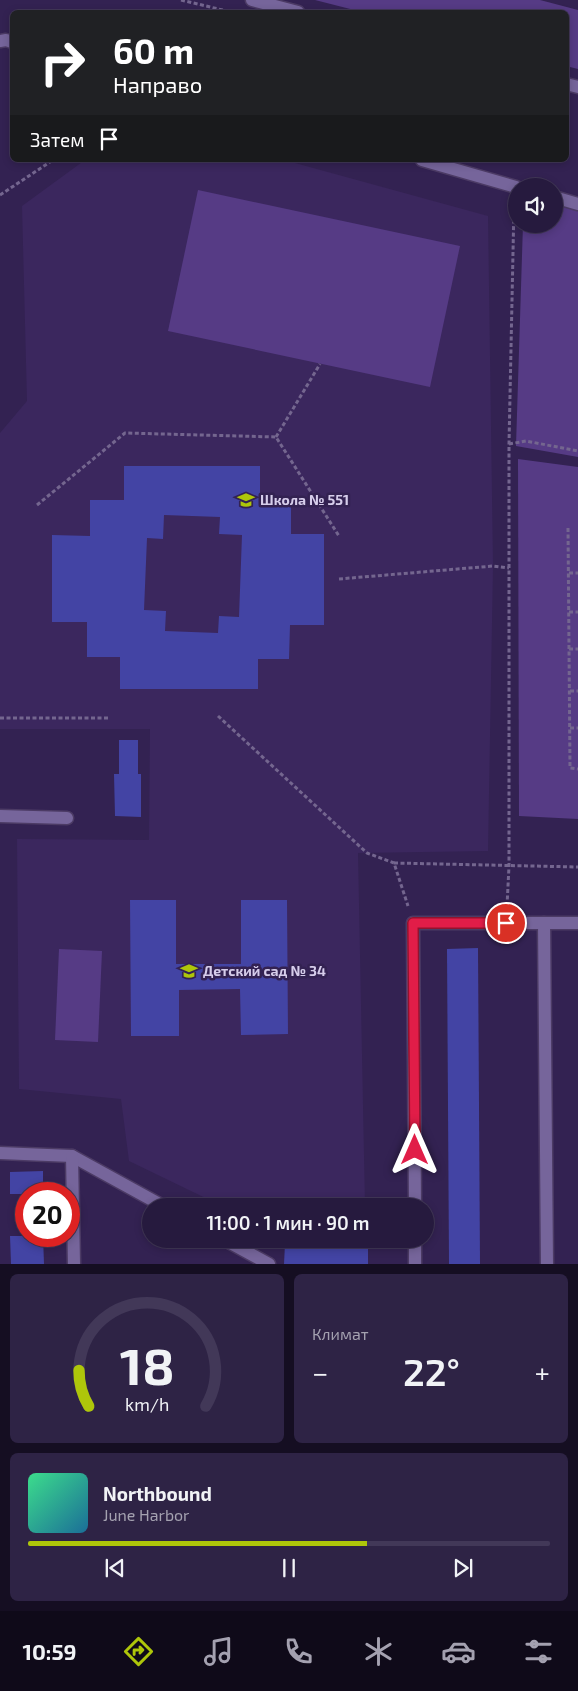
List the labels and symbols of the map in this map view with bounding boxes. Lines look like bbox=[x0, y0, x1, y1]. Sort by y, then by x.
school or university icon: Школа № 551 bbox=[236, 490, 256, 510]
place label: Школа № 551 bbox=[260, 491, 349, 508]
pin bbox=[485, 902, 527, 944]
school or university icon: Детский сад № 34 bbox=[179, 961, 199, 981]
place label: Детский сад № 34 bbox=[203, 962, 326, 979]
position arrow bbox=[388, 1123, 440, 1175]
speed limit sign: 20 bbox=[15, 1182, 80, 1247]

